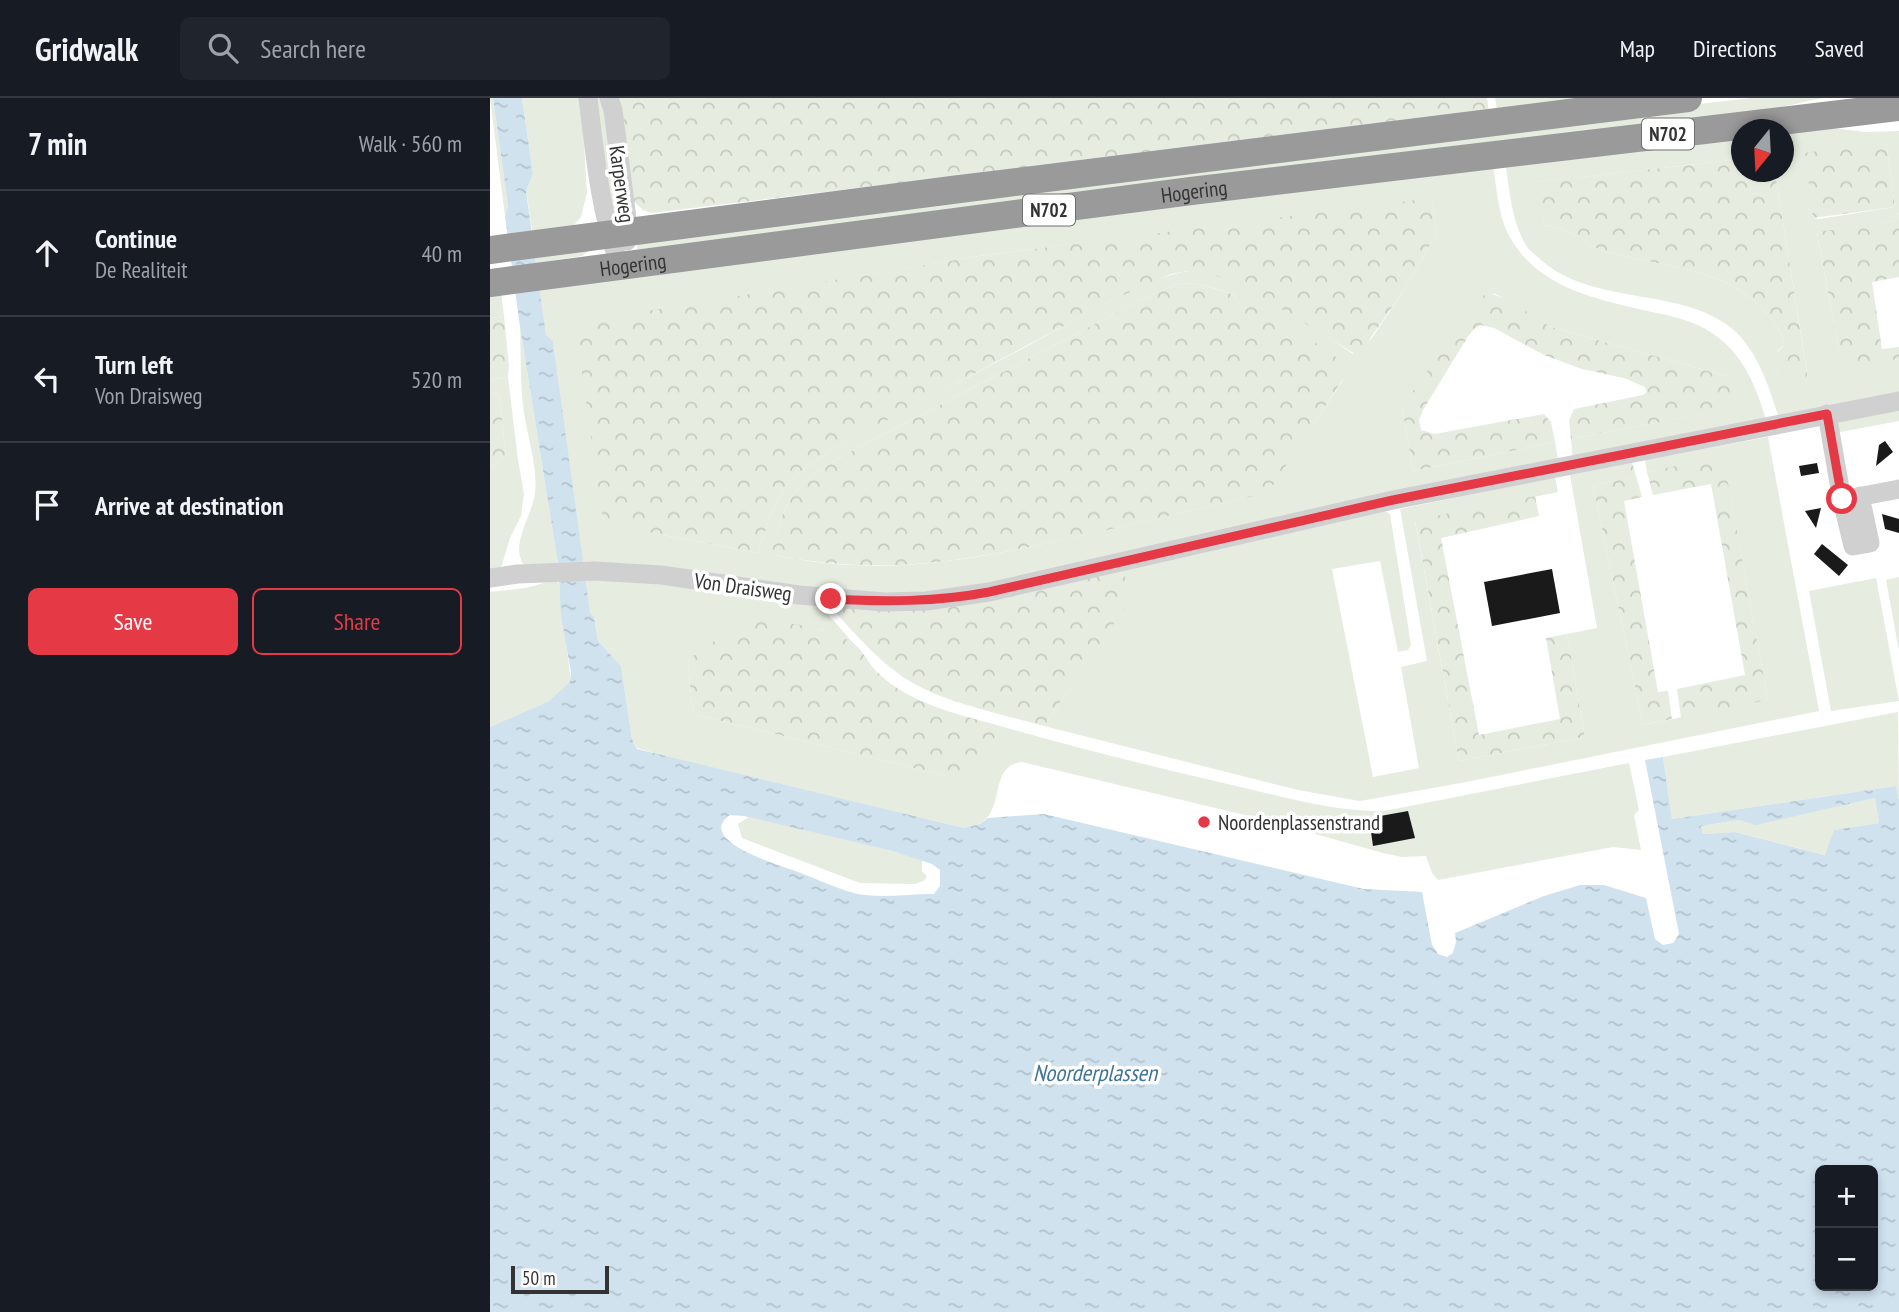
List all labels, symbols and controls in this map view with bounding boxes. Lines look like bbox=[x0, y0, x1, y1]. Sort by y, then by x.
search box bbox=[180, 17, 670, 80]
text: Gridwalk bbox=[35, 27, 138, 70]
icon: search bbox=[204, 29, 242, 67]
text: Search here bbox=[260, 32, 366, 65]
text: Map bbox=[1620, 33, 1655, 64]
text: Directions bbox=[1693, 33, 1777, 64]
text: Saved bbox=[1815, 33, 1864, 64]
road number: N702 bbox=[1642, 118, 1694, 150]
north arrow bbox=[1731, 119, 1794, 182]
text: 7 min bbox=[28, 124, 87, 163]
text: Walk · 560 m bbox=[359, 129, 462, 158]
street label: Karperweg bbox=[603, 144, 641, 224]
street label: Hogering bbox=[1159, 173, 1229, 208]
road number: N702 bbox=[1023, 194, 1075, 226]
text: Continue bbox=[95, 222, 177, 255]
icon: ahead bbox=[28, 234, 66, 272]
text: 40 m bbox=[421, 239, 462, 268]
street label: Hogering bbox=[598, 247, 668, 282]
text: De Realiteit bbox=[95, 255, 188, 284]
text: Turn left bbox=[95, 348, 173, 381]
icon: left bbox=[28, 360, 66, 398]
text: 520 m bbox=[411, 365, 462, 394]
text: Von Draisweg bbox=[95, 381, 202, 410]
route start bbox=[1826, 483, 1857, 514]
icon: arrive bbox=[28, 486, 66, 524]
text: Arrive at destination bbox=[95, 489, 284, 522]
street label: Von Draisweg bbox=[692, 567, 793, 607]
route end bbox=[815, 583, 846, 614]
button: Save bbox=[28, 588, 238, 655]
button: Share bbox=[252, 588, 462, 655]
place label: Noordenplassenstrand bbox=[1218, 809, 1380, 836]
marker: Noordenplassenstrand bbox=[1196, 814, 1212, 830]
water label: Noorderplassen bbox=[1033, 1058, 1159, 1087]
map controls bbox=[1815, 1165, 1878, 1291]
button: + bbox=[1815, 1165, 1878, 1228]
button: − bbox=[1815, 1228, 1878, 1291]
scale bar bbox=[511, 1263, 609, 1295]
text: 50 m bbox=[522, 1266, 556, 1290]

